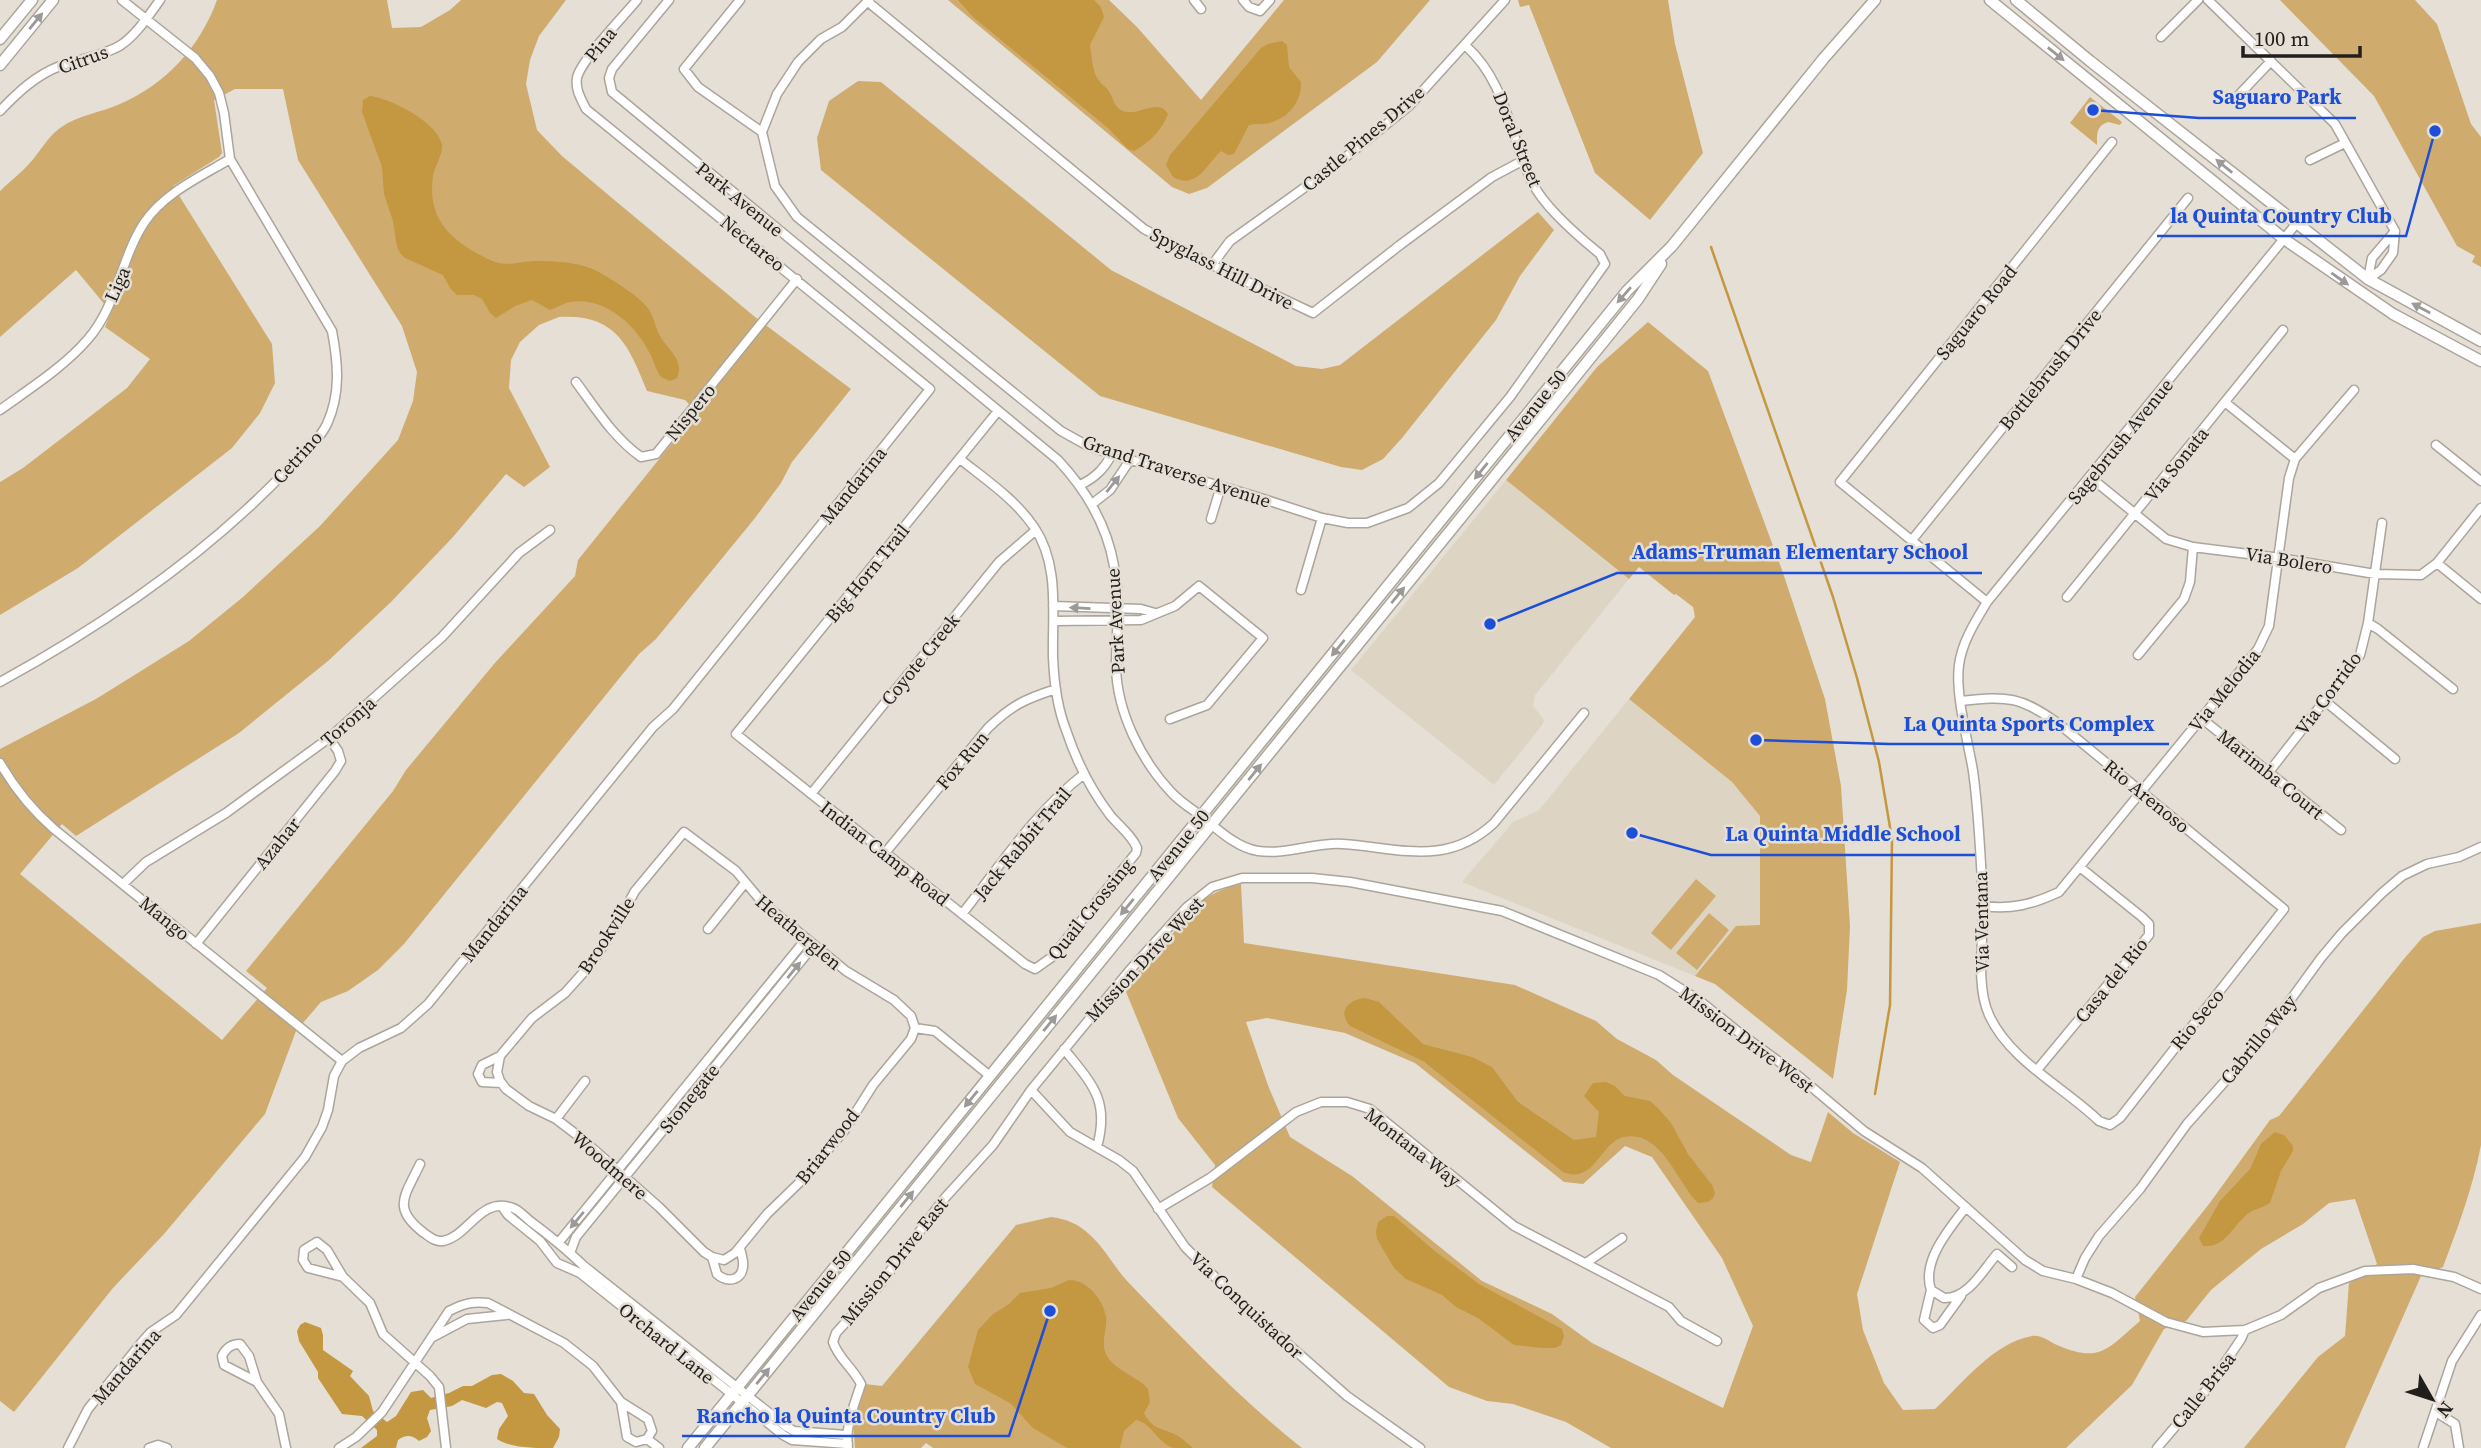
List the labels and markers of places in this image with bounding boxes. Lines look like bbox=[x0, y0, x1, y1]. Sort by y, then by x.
callout: Saguaro Park bbox=[2199, 76, 2356, 118]
callout: la Quinta Country Club bbox=[2157, 194, 2406, 236]
callout: Adams-Truman Elementary School bbox=[1617, 531, 1982, 573]
callout: La Quinta Sports Complex bbox=[1890, 702, 2169, 744]
callout: La Quinta Middle School bbox=[1711, 813, 1975, 855]
callout: Rancho la Quinta Country Club bbox=[682, 1394, 1009, 1436]

